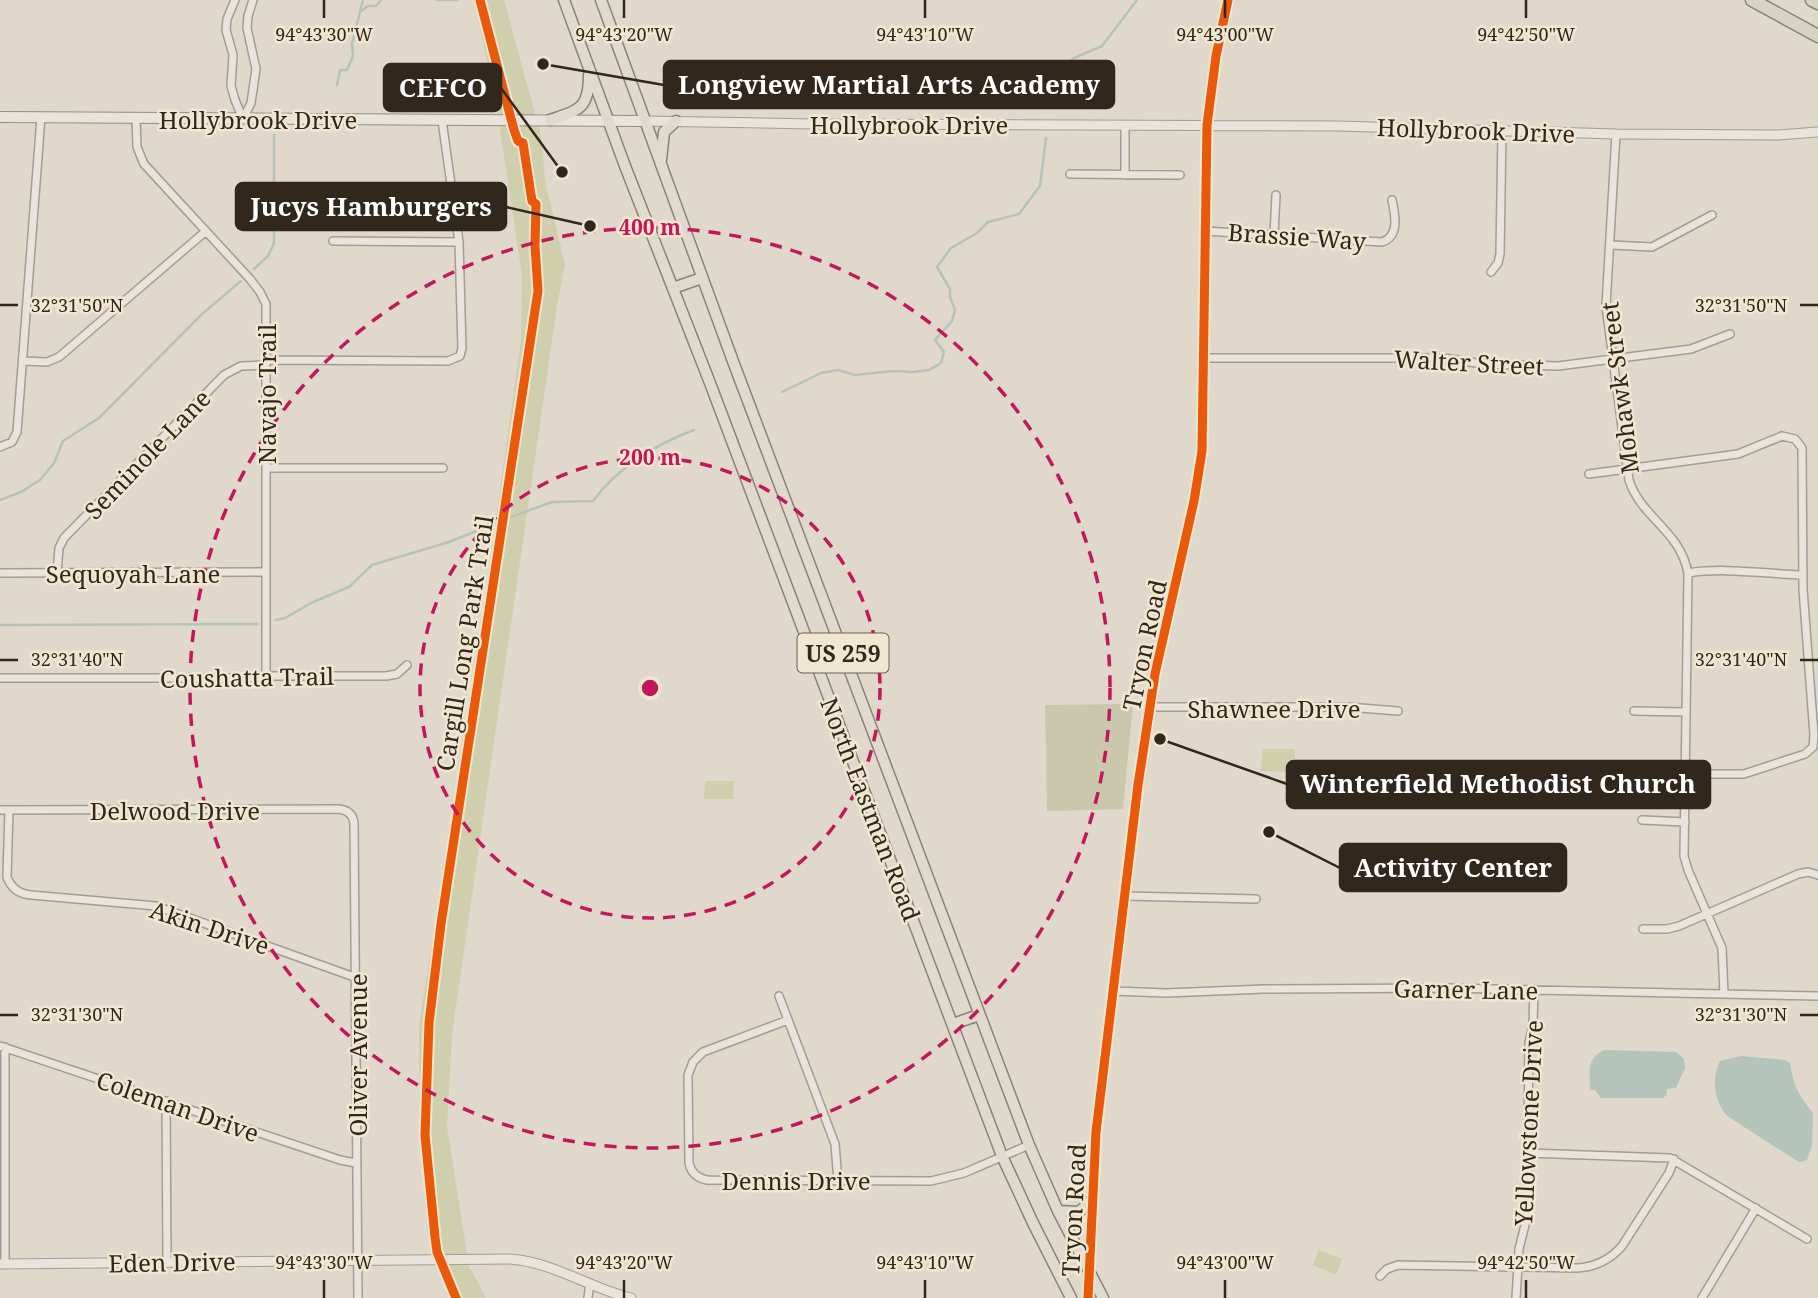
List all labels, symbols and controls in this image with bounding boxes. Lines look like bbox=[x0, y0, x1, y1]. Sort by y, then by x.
text: 94°43'30"W bbox=[275, 22, 373, 46]
text: 94°43'20"W bbox=[575, 22, 673, 46]
text: 94°43'10"W bbox=[876, 22, 974, 46]
text: 94°43'00"W bbox=[1176, 22, 1274, 46]
text: 94°42'50"W bbox=[1477, 22, 1575, 46]
callout: Longview Martial Arts Academy bbox=[664, 61, 1114, 108]
callout: CEFCO bbox=[384, 64, 501, 111]
text: Longview Martial Arts Academy bbox=[678, 66, 1101, 102]
text: CEFCO bbox=[399, 69, 487, 105]
street label: Hollybrook Drive bbox=[159, 103, 357, 136]
street label: Hollybrook Drive bbox=[810, 108, 1008, 141]
street label: Hollybrook Drive bbox=[1376, 110, 1576, 150]
callout: Jucys Hamburgers bbox=[236, 183, 506, 230]
text: Jucys Hamburgers bbox=[249, 188, 492, 224]
text: 400 m bbox=[619, 213, 681, 241]
street label: Brassie Way bbox=[1227, 215, 1368, 257]
text: 32°31'50"N bbox=[31, 293, 124, 317]
text: 32°31'50"N bbox=[1695, 293, 1788, 317]
street label: Mohawk Street bbox=[1592, 300, 1646, 476]
street label: Navajo Trail bbox=[250, 323, 283, 464]
street label: Walter Street bbox=[1393, 342, 1545, 382]
street label: Seminole Lane bbox=[76, 382, 218, 526]
text: 200 m bbox=[619, 443, 681, 471]
street label: Cargill Long Park Trail bbox=[427, 512, 501, 773]
street label: Sequoyah Lane bbox=[46, 557, 220, 590]
street label: Tryon Road bbox=[1114, 576, 1174, 713]
road number: US 259 bbox=[798, 634, 888, 673]
text: 32°31'40"N bbox=[31, 647, 124, 671]
text: 32°31'40"N bbox=[1695, 647, 1788, 671]
street label: Coushatta Trail bbox=[160, 659, 335, 695]
centre of rings bbox=[638, 676, 662, 700]
street label: Shawnee Drive bbox=[1187, 692, 1361, 725]
street label: North Eastman Road bbox=[813, 693, 929, 926]
callout: Winterfield Methodist Church bbox=[1287, 761, 1710, 808]
text: Winterfield Methodist Church bbox=[1300, 765, 1696, 801]
street label: Delwood Drive bbox=[90, 794, 260, 827]
callout: Activity Center bbox=[1340, 844, 1566, 891]
text: Activity Center bbox=[1354, 849, 1553, 885]
street label: Akin Drive bbox=[146, 892, 274, 962]
street label: Garner Lane bbox=[1393, 971, 1539, 1007]
street label: Oliver Avenue bbox=[341, 974, 374, 1136]
text: 32°31'30"N bbox=[31, 1002, 124, 1026]
text: 32°31'30"N bbox=[1695, 1002, 1788, 1026]
street label: Yellowstone Drive bbox=[1506, 1019, 1550, 1228]
street label: Coleman Drive bbox=[92, 1063, 264, 1149]
street label: Tryon Road bbox=[1053, 1142, 1093, 1277]
street label: Dennis Drive bbox=[721, 1164, 871, 1197]
street label: Eden Drive bbox=[108, 1244, 236, 1280]
text: 94°43'30"W bbox=[275, 1250, 373, 1274]
text: 94°43'20"W bbox=[575, 1250, 673, 1274]
text: 94°43'10"W bbox=[876, 1250, 974, 1274]
text: 94°43'00"W bbox=[1176, 1250, 1274, 1274]
text: 94°42'50"W bbox=[1477, 1250, 1575, 1274]

